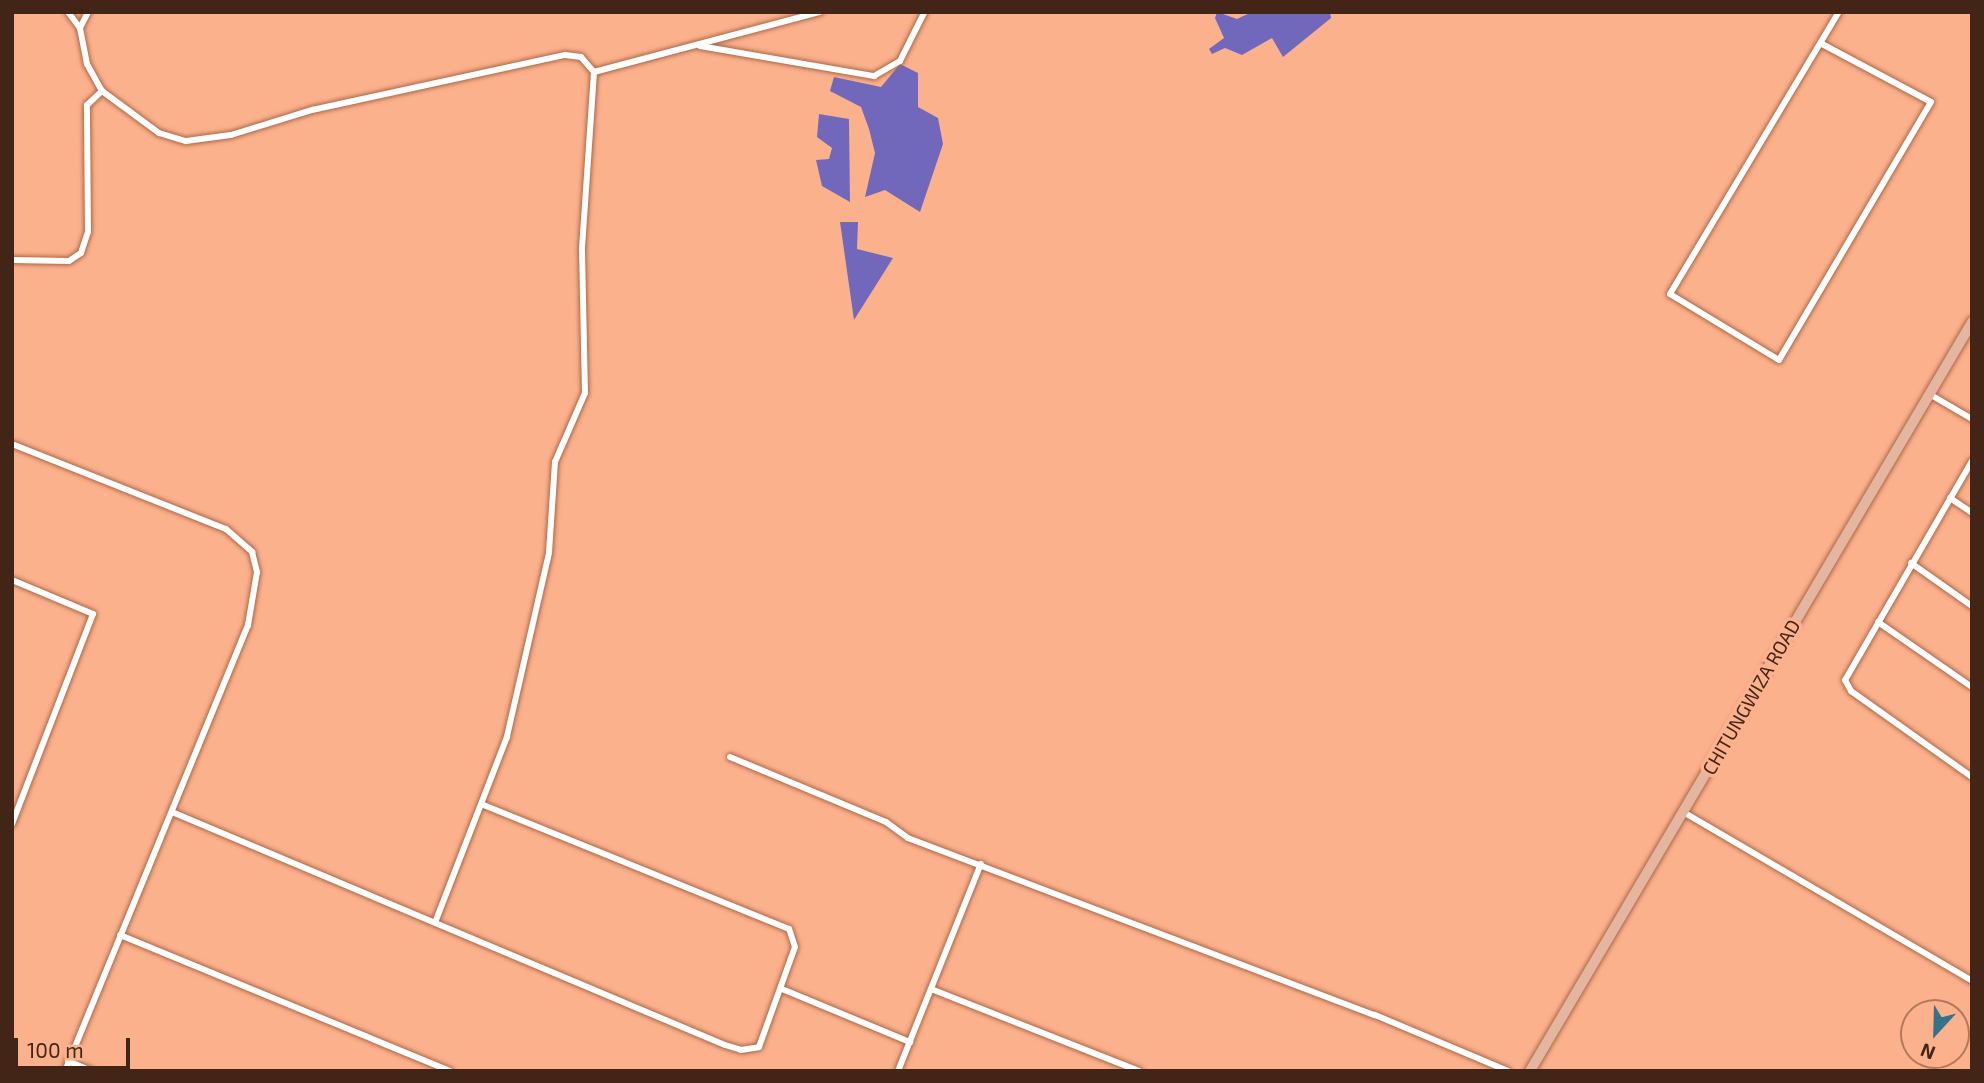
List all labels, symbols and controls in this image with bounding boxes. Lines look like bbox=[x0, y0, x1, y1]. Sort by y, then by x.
street label: CHITUNGWIZA ROAD bbox=[1697, 615, 1805, 779]
north arrow bbox=[1900, 999, 1970, 1069]
scale bar bbox=[18, 1024, 133, 1068]
text: 100 m bbox=[27, 1037, 84, 1062]
text: N bbox=[1917, 1039, 1938, 1065]

